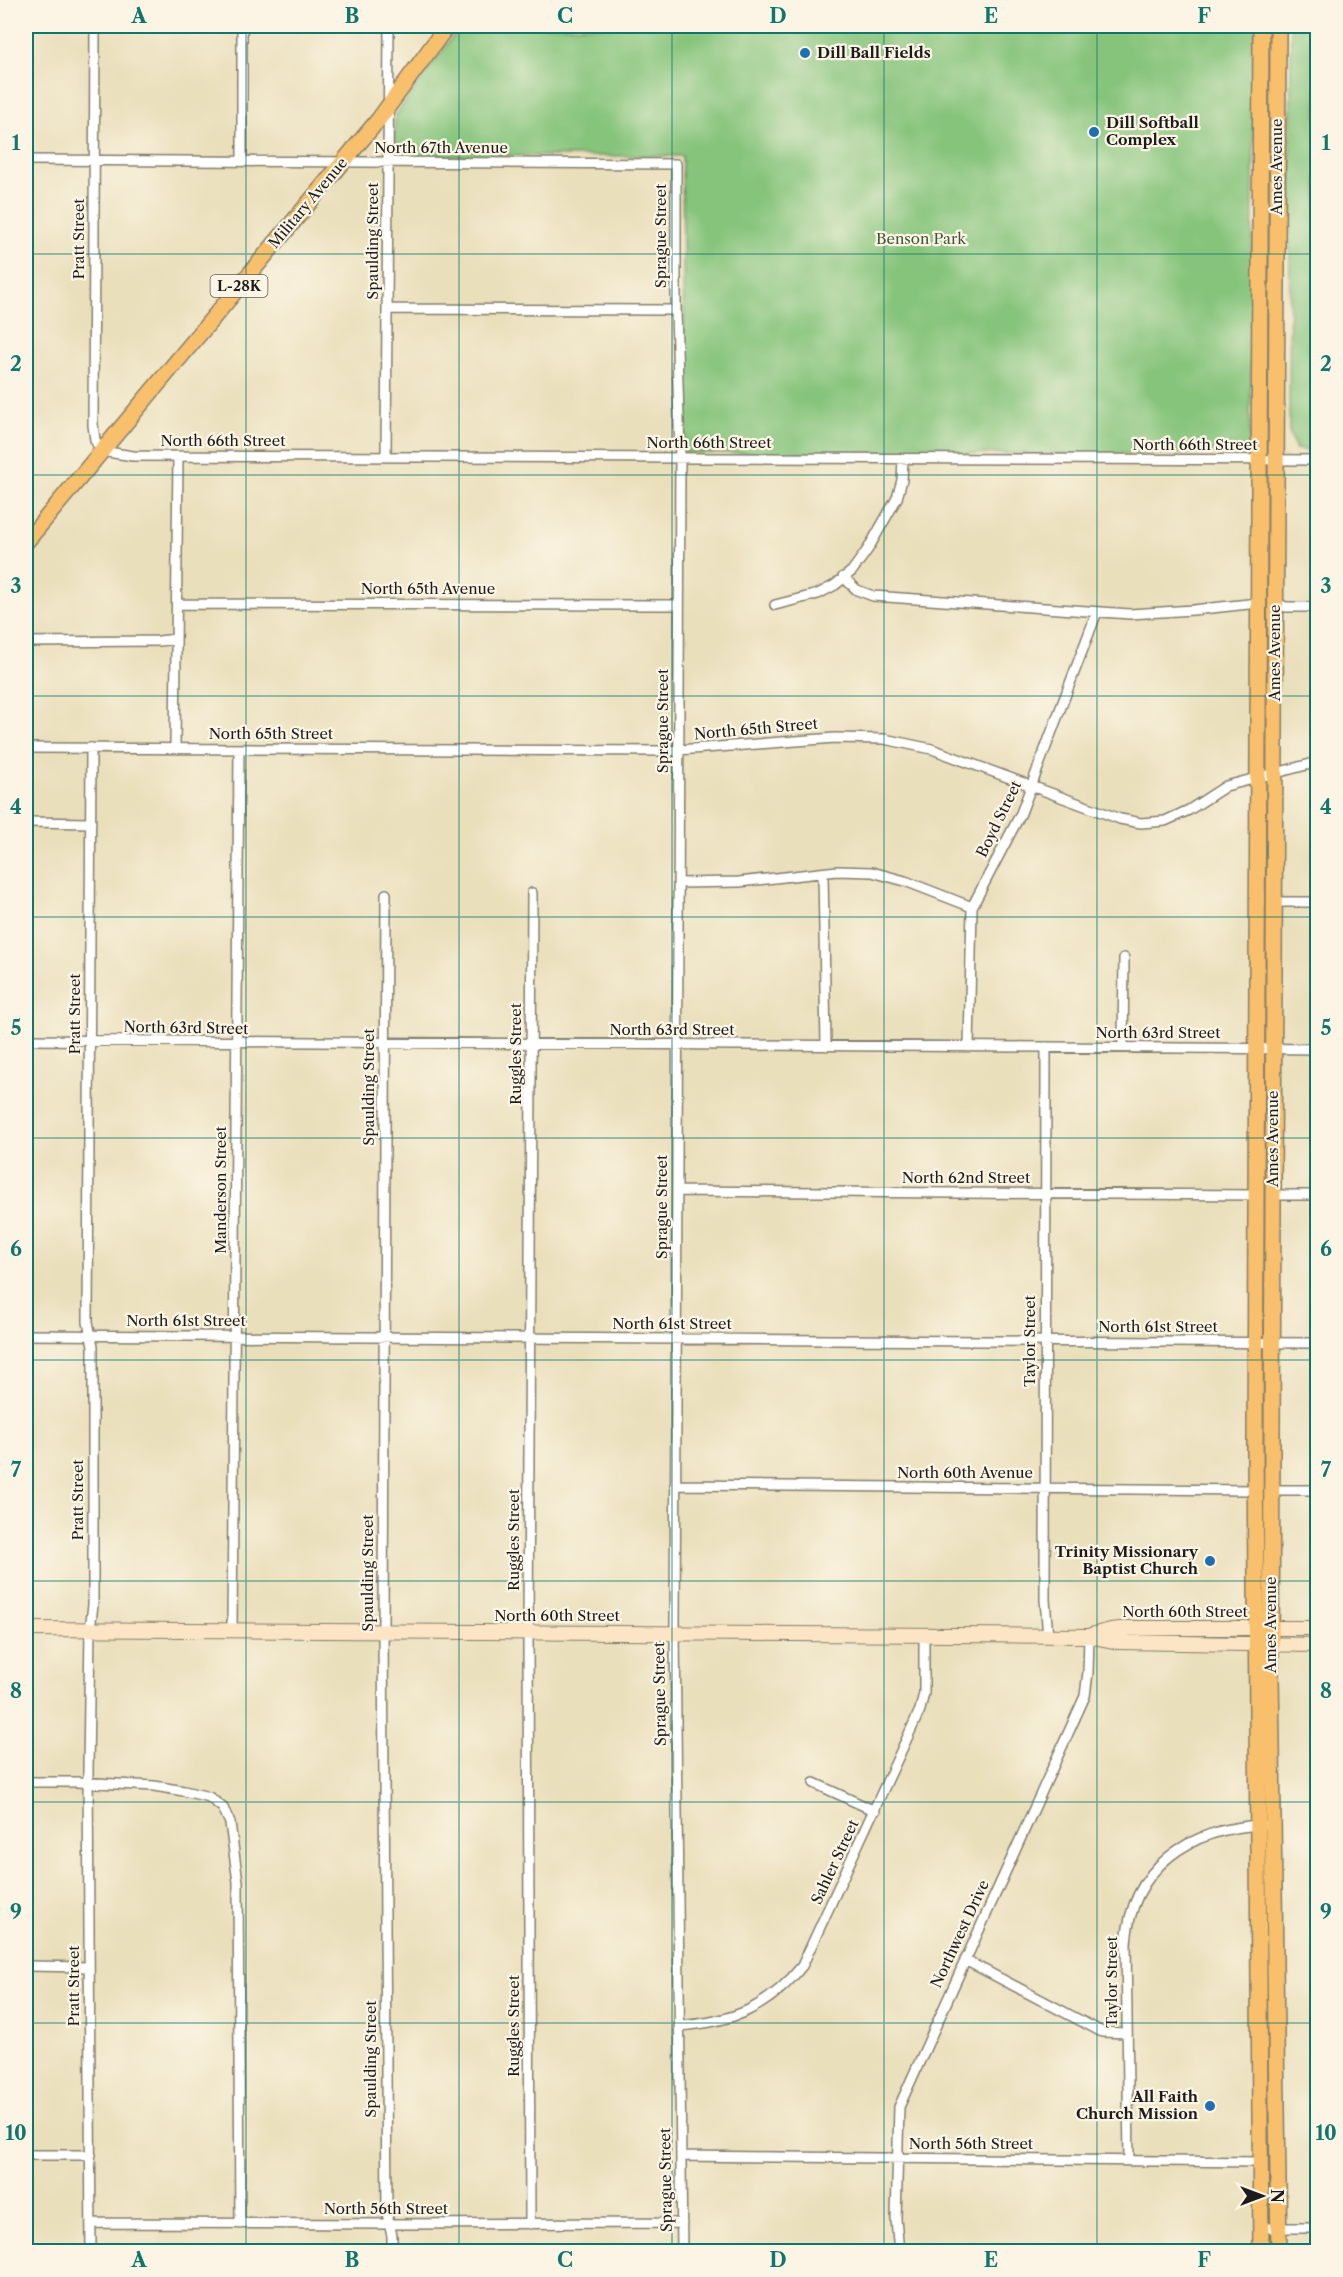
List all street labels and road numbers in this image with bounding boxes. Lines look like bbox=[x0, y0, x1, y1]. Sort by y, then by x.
street label: Ames Avenue bbox=[1267, 119, 1286, 216]
street label: North 67th Avenue bbox=[374, 138, 508, 157]
street label: Military Avenue bbox=[264, 153, 351, 252]
street label: Spaulding Street bbox=[363, 182, 382, 300]
street label: Sprague Street bbox=[651, 183, 670, 288]
street label: Pratt Street bbox=[69, 198, 88, 280]
road number: L-28K bbox=[210, 275, 268, 297]
street label: North 66th Street bbox=[161, 431, 286, 450]
street label: North 66th Street bbox=[647, 433, 772, 452]
street label: North 66th Street bbox=[1133, 435, 1258, 454]
street label: North 65th Avenue bbox=[361, 579, 495, 598]
street label: Ames Avenue bbox=[1265, 605, 1284, 702]
street label: Sprague Street bbox=[653, 668, 672, 773]
street label: North 65th Street bbox=[693, 714, 819, 743]
street label: North 65th Street bbox=[209, 724, 334, 743]
street label: Boyd Street bbox=[972, 777, 1026, 860]
street label: Pratt Street bbox=[65, 973, 84, 1055]
street label: Ruggles Street bbox=[506, 1002, 525, 1105]
street label: North 63rd Street bbox=[123, 1017, 249, 1038]
street label: North 63rd Street bbox=[609, 1020, 735, 1039]
street label: North 63rd Street bbox=[1095, 1023, 1221, 1042]
street label: Spaulding Street bbox=[359, 1028, 378, 1146]
street label: Ames Avenue bbox=[1263, 1091, 1282, 1188]
street label: Manderson Street bbox=[211, 1125, 230, 1254]
street label: Sprague Street bbox=[652, 1154, 671, 1259]
street label: North 62nd Street bbox=[902, 1168, 1031, 1187]
street label: Taylor Street bbox=[1020, 1294, 1039, 1387]
street label: North 61st Street bbox=[126, 1311, 246, 1330]
street label: North 61st Street bbox=[612, 1314, 732, 1333]
street label: North 61st Street bbox=[1098, 1317, 1218, 1336]
street label: Pratt Street bbox=[68, 1459, 87, 1541]
street label: North 60th Avenue bbox=[897, 1463, 1033, 1482]
street label: Ruggles Street bbox=[504, 1488, 523, 1591]
street label: Spaulding Street bbox=[358, 1514, 377, 1632]
street label: Ames Avenue bbox=[1261, 1577, 1280, 1674]
street label: North 60th Street bbox=[1122, 1602, 1249, 1621]
street label: North 60th Street bbox=[494, 1606, 621, 1625]
street label: Sprague Street bbox=[649, 1641, 670, 1746]
street label: Sahler Street bbox=[807, 1816, 863, 1907]
street label: Northwest Drive bbox=[926, 1877, 993, 1991]
street label: Taylor Street bbox=[1102, 1935, 1121, 2028]
street label: Pratt Street bbox=[64, 1945, 83, 2027]
street label: Ruggles Street bbox=[504, 1974, 523, 2077]
street label: Spaulding Street bbox=[361, 2000, 380, 2118]
street label: Sprague Street bbox=[655, 2127, 676, 2232]
street label: North 56th Street bbox=[909, 2134, 1034, 2153]
street label: North 56th Street bbox=[324, 2199, 449, 2218]

